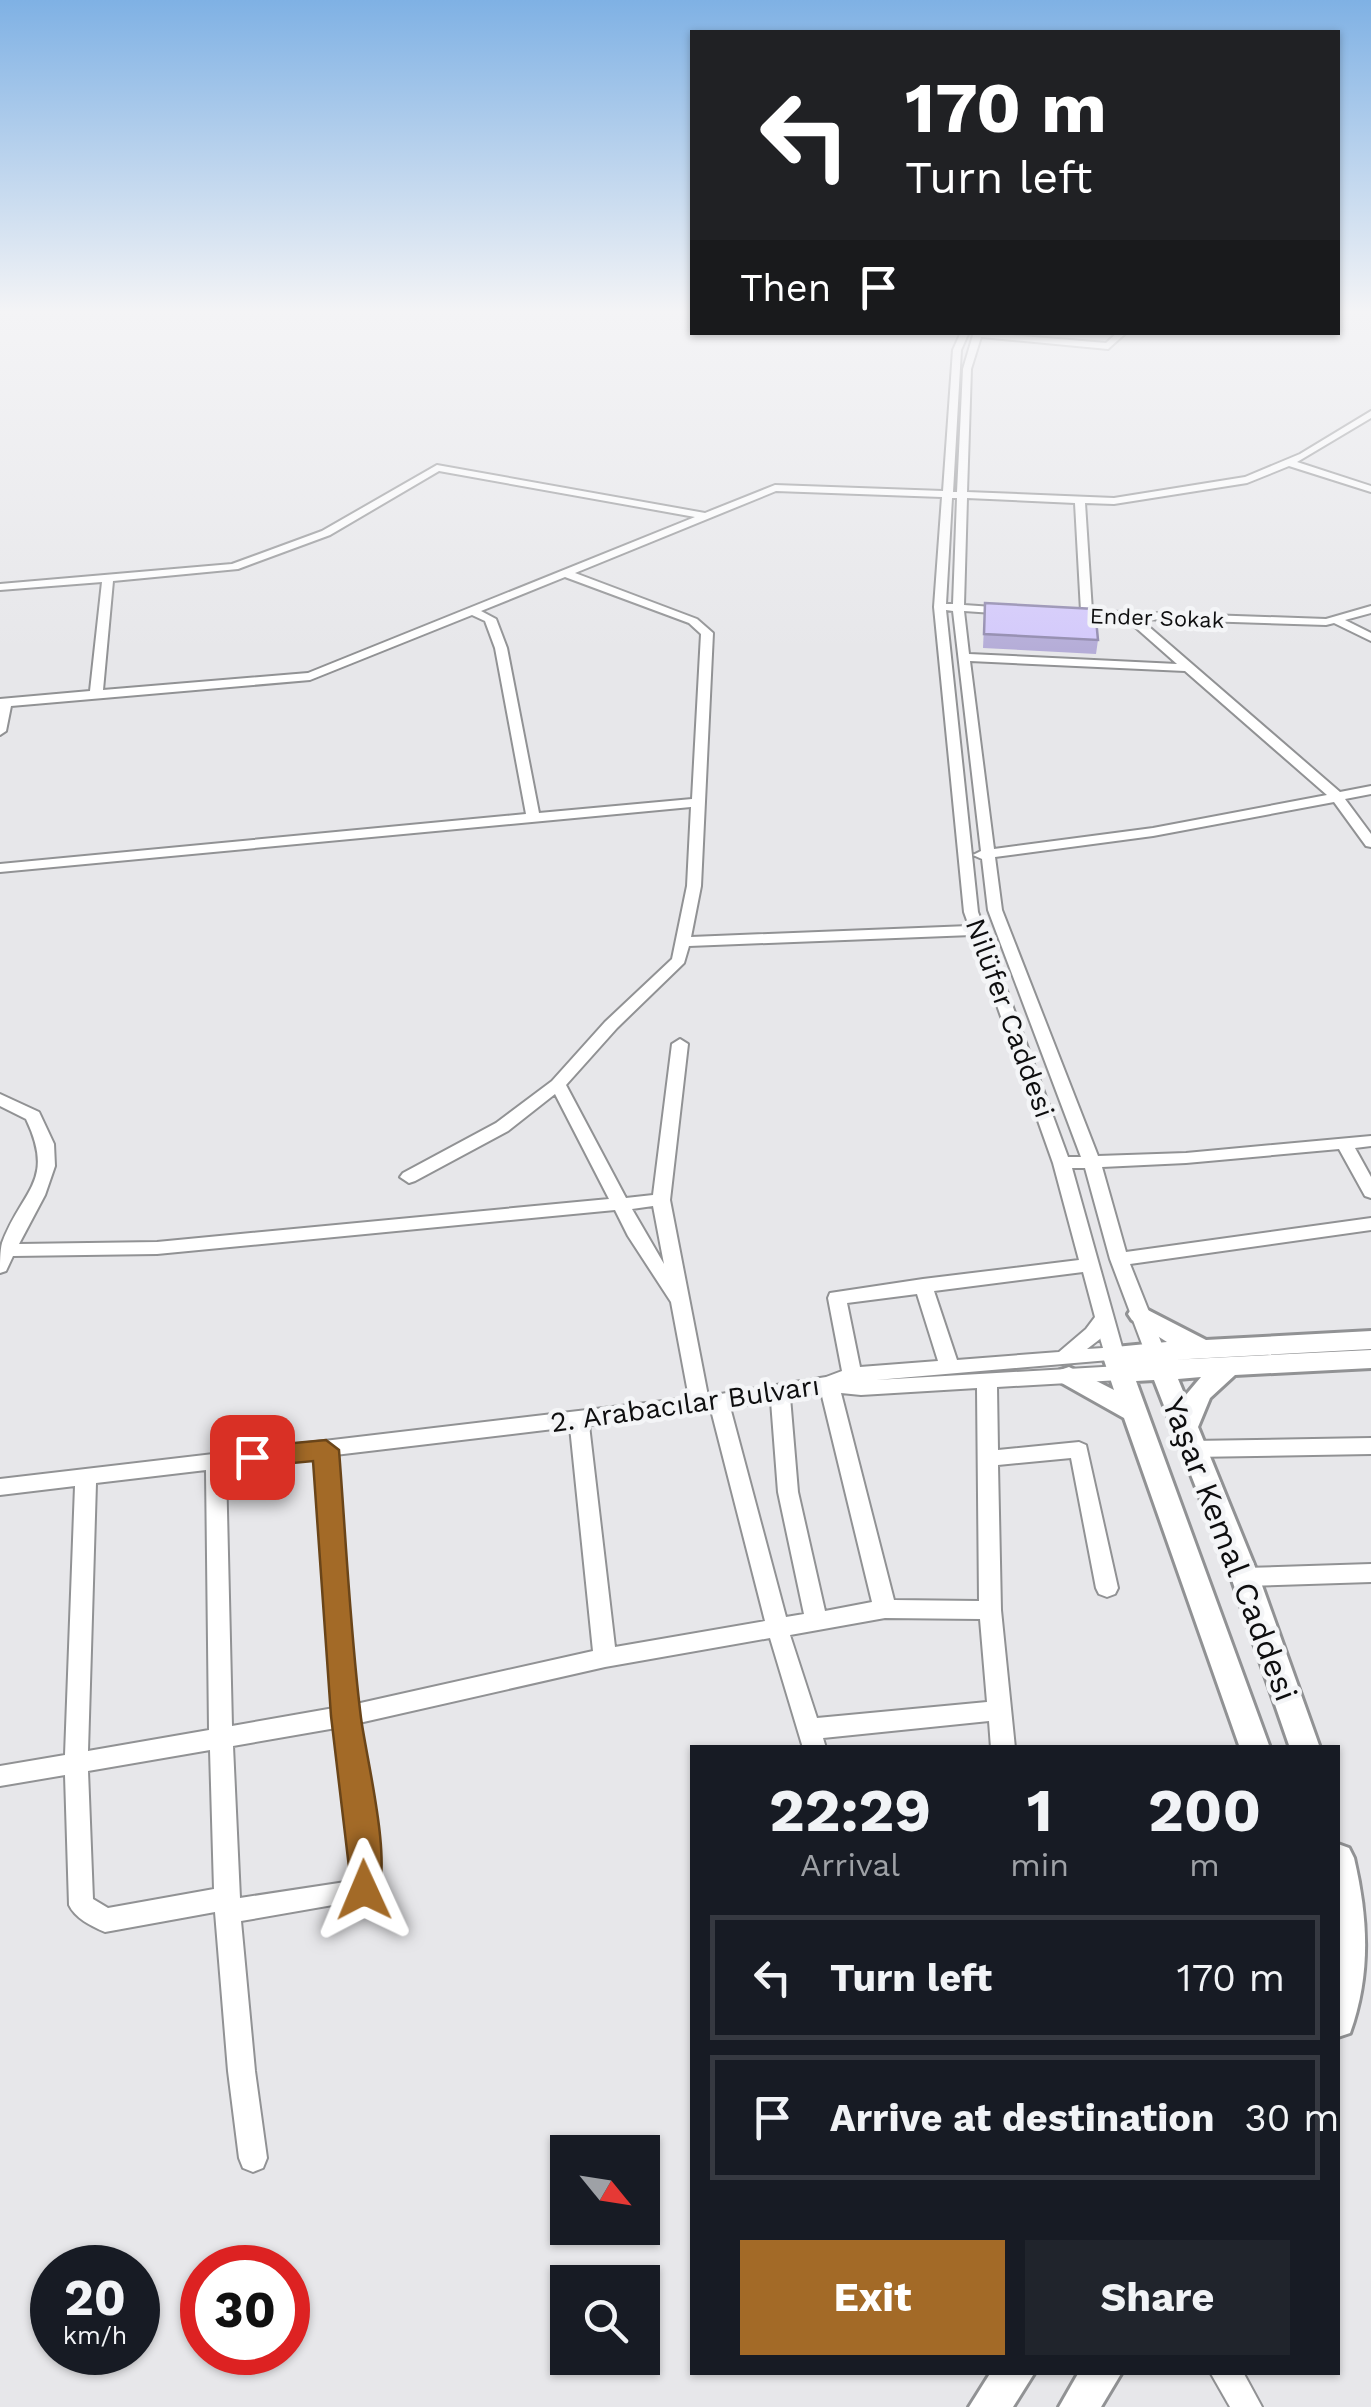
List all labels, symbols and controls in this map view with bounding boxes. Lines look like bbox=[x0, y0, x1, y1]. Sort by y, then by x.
text: 170 m bbox=[905, 67, 1107, 149]
icon: left bbox=[740, 70, 870, 200]
text: Turn left bbox=[905, 151, 1092, 204]
icon: arrive bbox=[851, 260, 906, 315]
text: Then bbox=[740, 266, 831, 310]
street label: Ender Sokak bbox=[1089, 603, 1225, 633]
street label: Nilüfer Caddesi bbox=[959, 914, 1061, 1122]
street label: 2. Arabacılar Bulvarı bbox=[548, 1369, 822, 1439]
street label: Yaşar Kemal Caddesi bbox=[1155, 1392, 1305, 1706]
pin bbox=[210, 1415, 295, 1500]
icon: arrive bbox=[225, 1430, 280, 1485]
text: 22:29 bbox=[769, 1775, 931, 1846]
text: 1 bbox=[1027, 1775, 1053, 1846]
text: 200 bbox=[1148, 1775, 1261, 1846]
position arrow bbox=[312, 1838, 416, 1942]
text: Arrival bbox=[800, 1846, 900, 1884]
text: min bbox=[1010, 1846, 1069, 1884]
text: m bbox=[1189, 1846, 1220, 1884]
icon: left bbox=[745, 1950, 800, 2005]
text: Turn left bbox=[830, 1956, 992, 2000]
text: 170 m bbox=[1177, 1956, 1285, 2000]
icon: arrive bbox=[745, 2090, 800, 2145]
text: Arrive at destination bbox=[830, 2096, 1215, 2140]
text: 30 m bbox=[1245, 2096, 1340, 2140]
north arrow bbox=[550, 2135, 660, 2245]
map controls bbox=[550, 2135, 660, 2375]
button: Exit bbox=[740, 2240, 1005, 2355]
button: Share bbox=[1025, 2240, 1290, 2355]
speed limit sign: 30 bbox=[180, 2245, 310, 2375]
button: search bbox=[550, 2265, 660, 2375]
text: 20 bbox=[64, 2268, 126, 2327]
text: km/h bbox=[63, 2321, 127, 2350]

